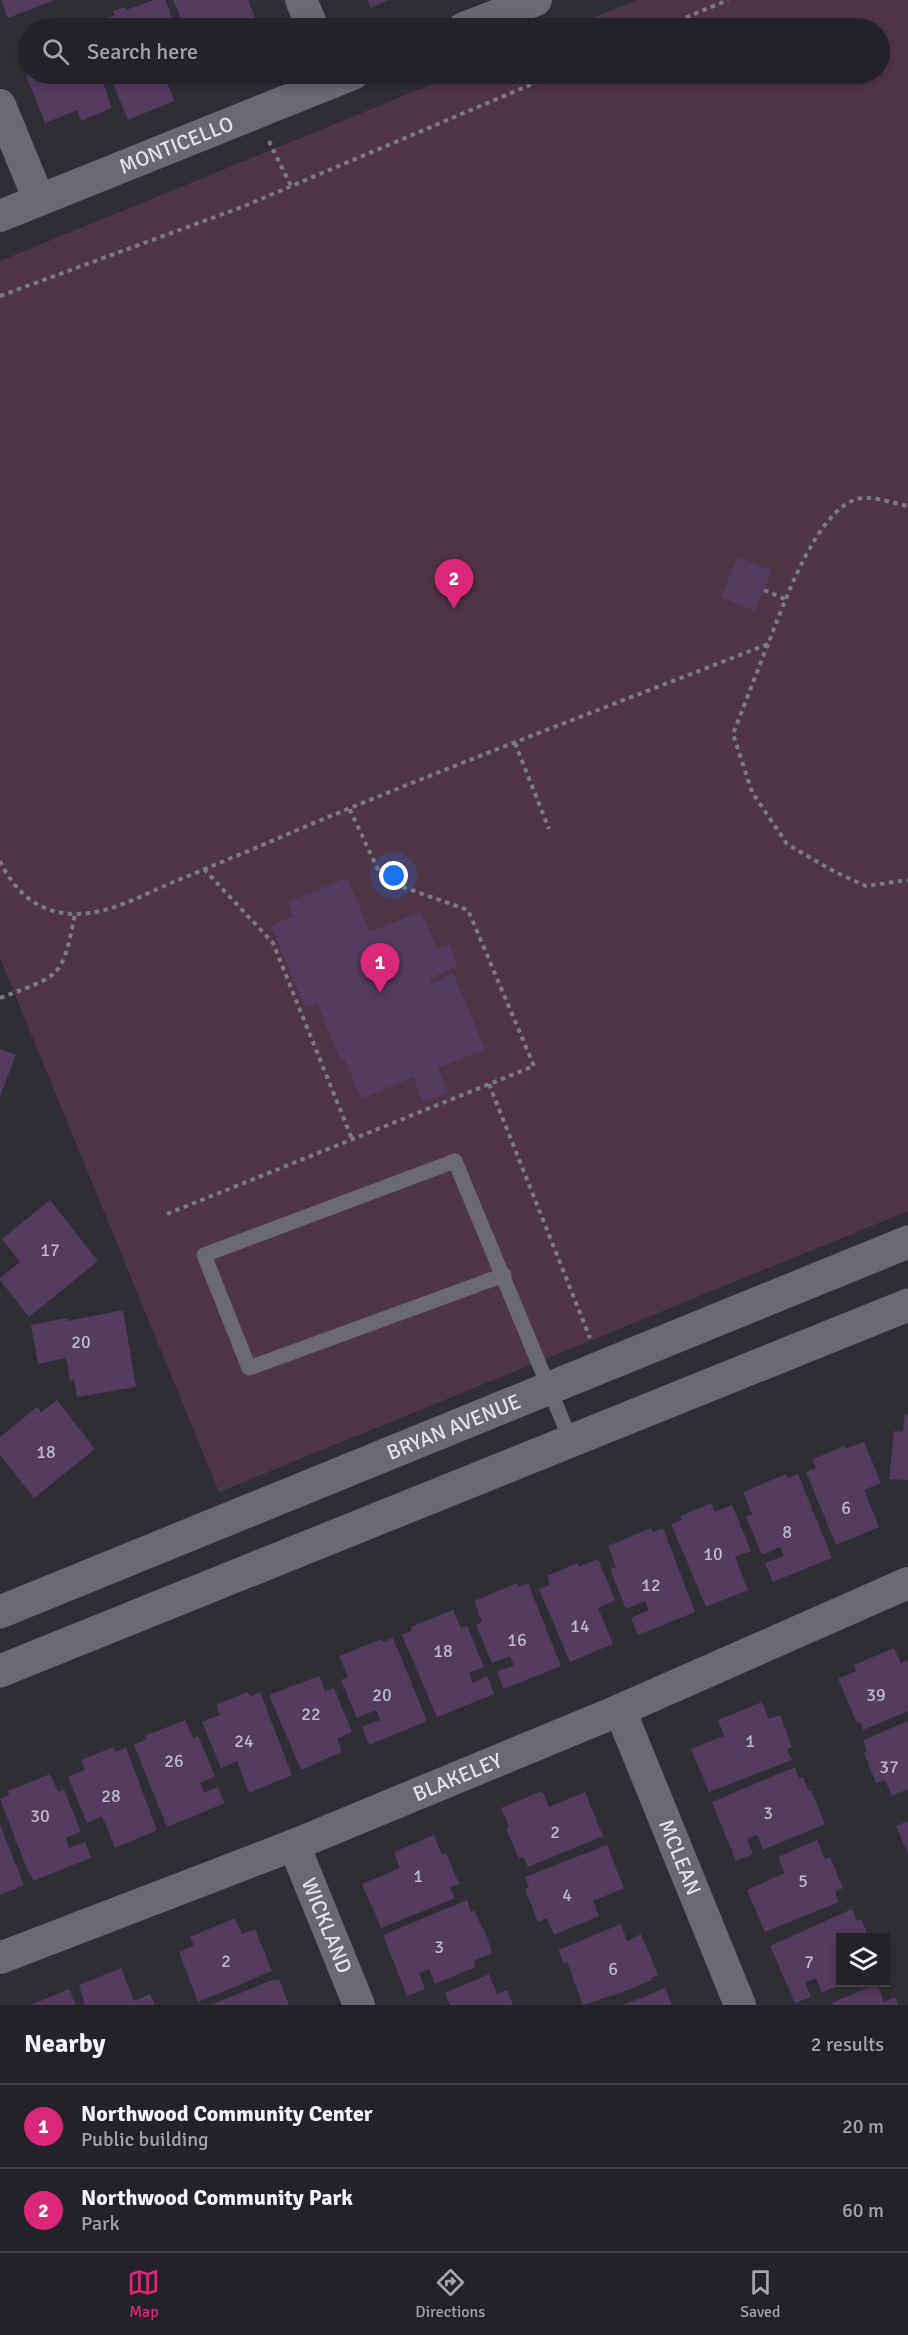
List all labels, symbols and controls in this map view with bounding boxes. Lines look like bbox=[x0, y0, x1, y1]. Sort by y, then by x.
search box bbox=[18, 18, 890, 84]
icon: search bbox=[39, 35, 72, 68]
text: Search here bbox=[87, 38, 198, 65]
street label: MONTICELLO bbox=[115, 110, 237, 180]
pin: 2 bbox=[434, 560, 474, 609]
your location bbox=[379, 861, 408, 890]
pin: 1 bbox=[360, 944, 400, 993]
house number: 17 bbox=[40, 1239, 60, 1261]
house number: 20 bbox=[71, 1331, 91, 1353]
street label: BRYAN AVENUE bbox=[383, 1388, 524, 1466]
house number: 18 bbox=[36, 1441, 56, 1463]
house number: 6 bbox=[841, 1497, 851, 1519]
house number: 8 bbox=[782, 1521, 792, 1543]
house number: 10 bbox=[703, 1543, 723, 1565]
house number: 12 bbox=[641, 1574, 661, 1596]
house number: 14 bbox=[570, 1615, 590, 1637]
house number: 16 bbox=[507, 1629, 527, 1651]
house number: 18 bbox=[433, 1640, 453, 1662]
house number: 20 bbox=[372, 1684, 392, 1706]
house number: 39 bbox=[866, 1684, 886, 1706]
house number: 22 bbox=[301, 1703, 321, 1725]
house number: 24 bbox=[234, 1730, 254, 1752]
house number: 1 bbox=[745, 1730, 755, 1752]
street label: BLAKELEY bbox=[409, 1747, 506, 1807]
house number: 26 bbox=[164, 1750, 184, 1772]
house number: 37 bbox=[879, 1756, 899, 1778]
house number: 28 bbox=[101, 1785, 121, 1807]
house number: 3 bbox=[763, 1802, 773, 1824]
house number: 30 bbox=[30, 1805, 50, 1827]
street label: MCLEAN bbox=[653, 1816, 707, 1899]
house number: 2 bbox=[550, 1821, 560, 1843]
house number: 1 bbox=[413, 1865, 423, 1887]
house number: 5 bbox=[798, 1870, 808, 1892]
street label: WICKLAND bbox=[296, 1874, 358, 1977]
house number: 4 bbox=[562, 1884, 572, 1906]
map controls bbox=[836, 1933, 890, 1987]
button: layers bbox=[836, 1933, 890, 1987]
house number: 3 bbox=[434, 1936, 444, 1958]
house number: 2 bbox=[221, 1950, 231, 1972]
house number: 7 bbox=[804, 1951, 814, 1973]
house number: 6 bbox=[608, 1958, 618, 1980]
text: Nearby bbox=[24, 2028, 105, 2060]
text: 2 results bbox=[811, 2032, 884, 2057]
text: Northwood Community Center bbox=[81, 2100, 373, 2127]
text: 1 bbox=[38, 2114, 49, 2139]
text: 20 m bbox=[842, 2114, 884, 2139]
text: Public building bbox=[81, 2127, 209, 2152]
text: Northwood Community Park bbox=[81, 2184, 353, 2211]
text: 2 bbox=[38, 2198, 49, 2223]
text: 60 m bbox=[842, 2198, 884, 2223]
text: Park bbox=[81, 2211, 119, 2236]
tab: Map bbox=[127, 2266, 160, 2322]
tab: Directions bbox=[415, 2266, 485, 2322]
tab: Saved bbox=[740, 2266, 781, 2322]

